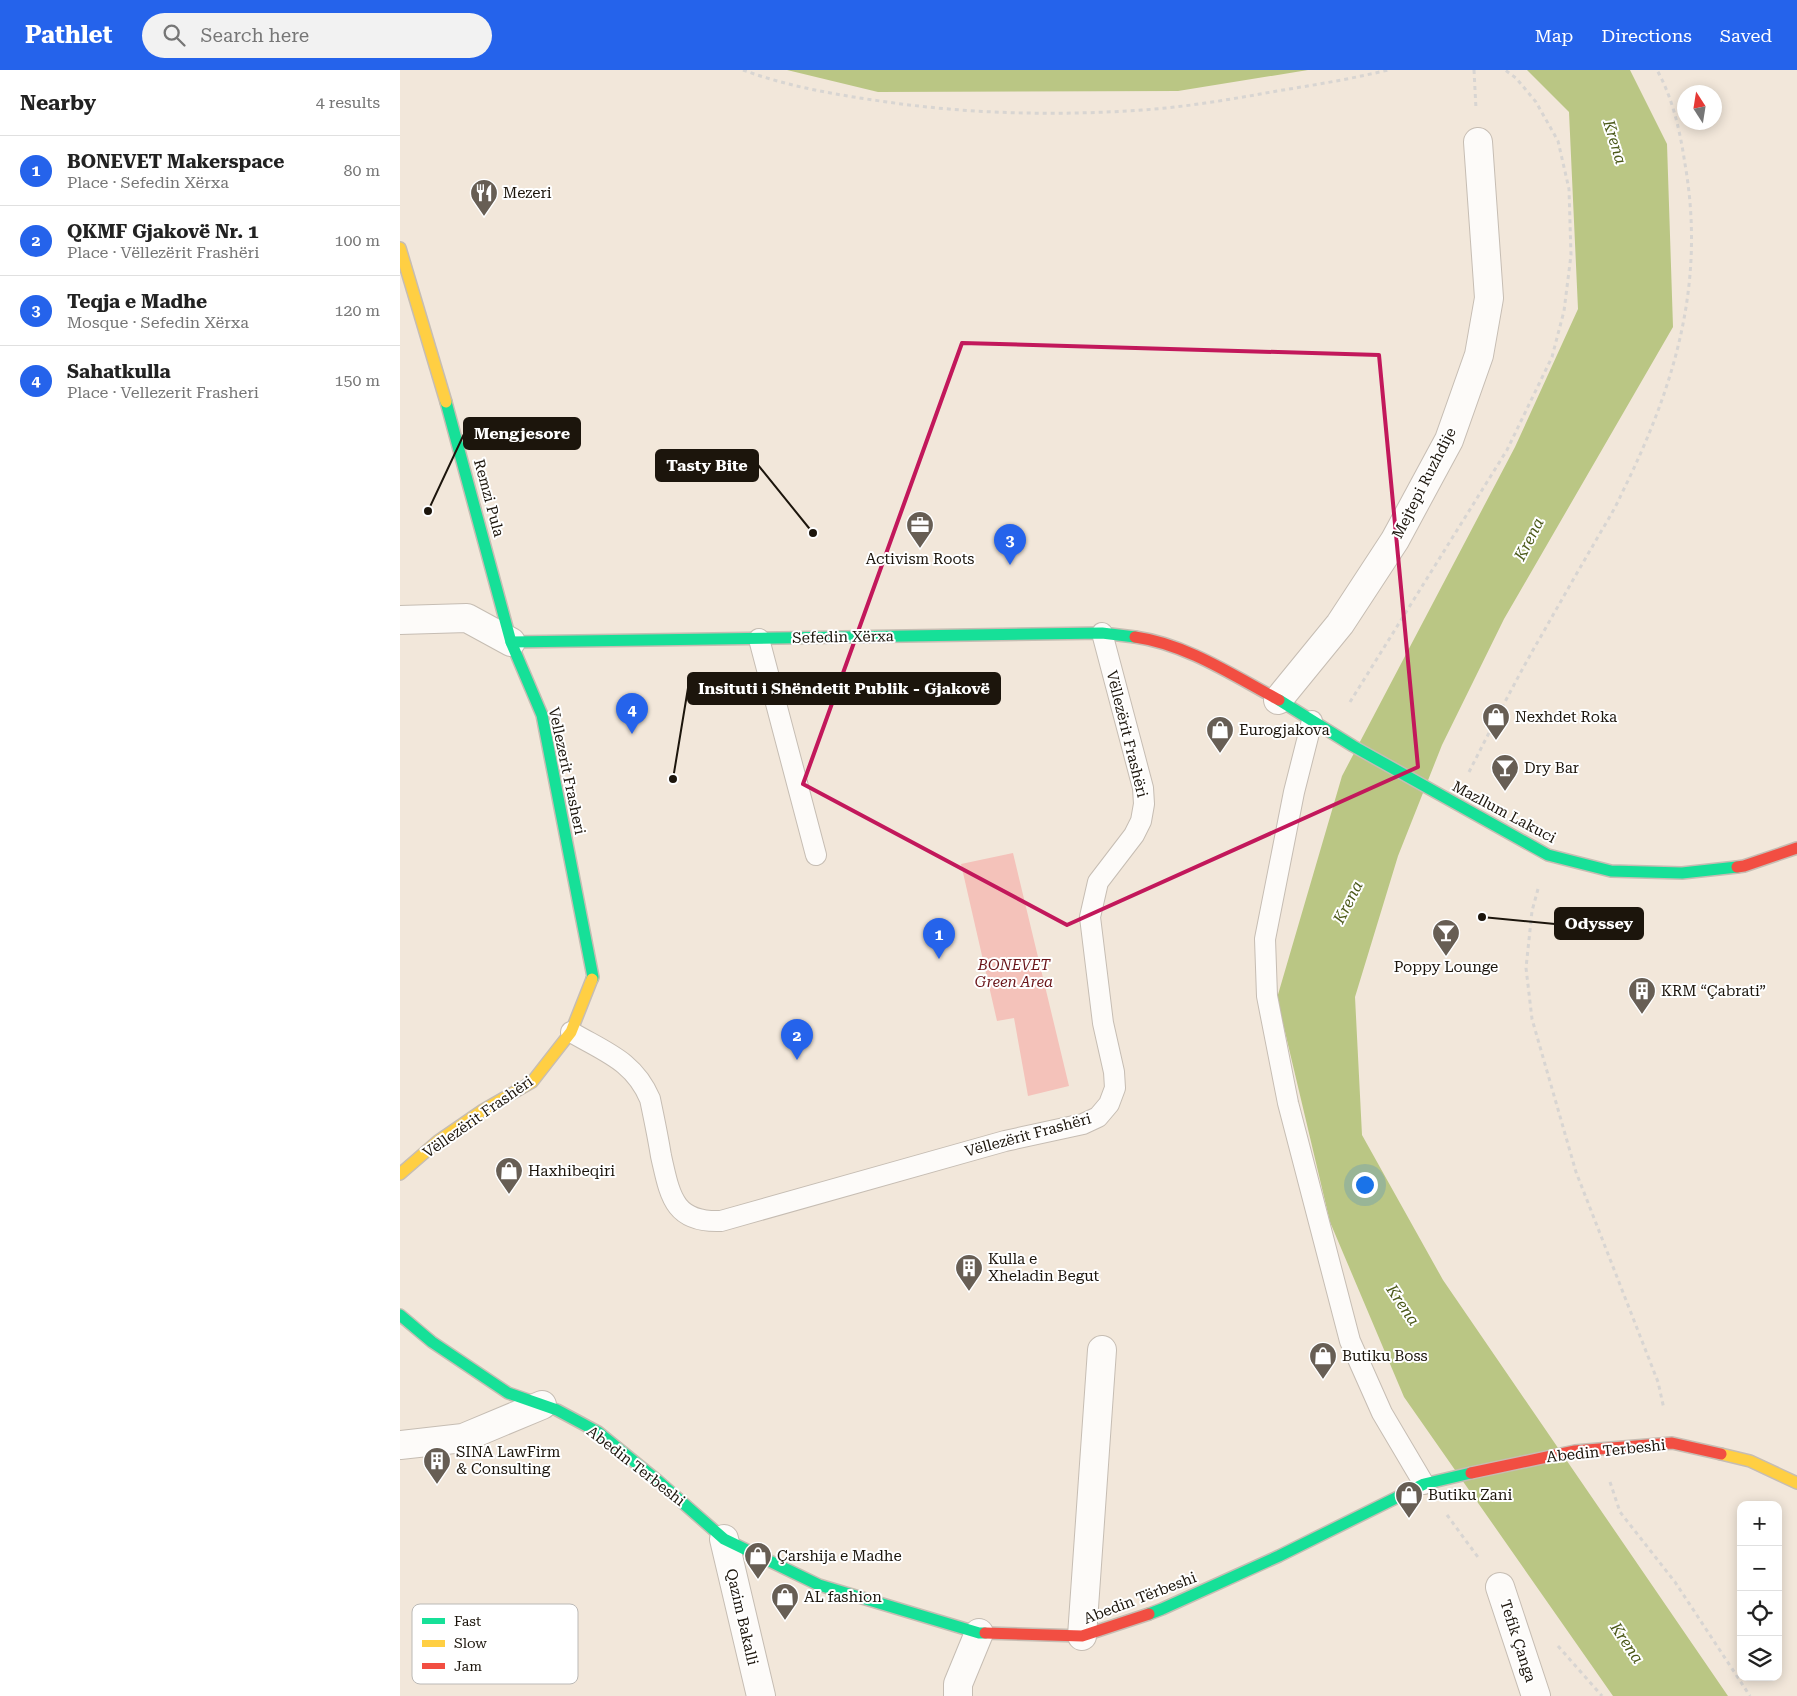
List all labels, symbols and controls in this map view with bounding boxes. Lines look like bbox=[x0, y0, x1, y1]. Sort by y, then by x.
search box bbox=[142, 13, 492, 58]
text: Pathlet bbox=[25, 21, 112, 49]
icon: search bbox=[160, 21, 188, 49]
text: Search here bbox=[200, 24, 309, 47]
text: Map bbox=[1535, 25, 1573, 46]
text: Directions bbox=[1601, 25, 1692, 46]
text: Saved bbox=[1720, 25, 1772, 46]
north arrow bbox=[1677, 85, 1722, 130]
text: Nearby bbox=[20, 91, 96, 115]
text: 4 results bbox=[316, 93, 380, 112]
water label: Krena bbox=[1599, 117, 1631, 167]
text: BONEVET Makerspace bbox=[67, 150, 284, 173]
text: 1 bbox=[32, 161, 40, 180]
text: 80 m bbox=[343, 161, 380, 180]
text: Place · Sefedin Xërxa bbox=[67, 173, 229, 192]
restaurant icon: Mezeri bbox=[469, 178, 499, 217]
place label: Mezeri bbox=[503, 184, 552, 202]
text: QKMF Gjakovë Nr. 1 bbox=[67, 220, 259, 243]
text: 2 bbox=[32, 231, 40, 250]
text: 100 m bbox=[334, 231, 380, 250]
text: Place · Vëllezërit Frashëri bbox=[67, 243, 259, 262]
text: Teqja e Madhe bbox=[67, 290, 207, 313]
text: 3 bbox=[32, 301, 40, 320]
text: 120 m bbox=[334, 301, 380, 320]
text: Mosque · Sefedin Xërxa bbox=[67, 313, 249, 332]
text: Sahatkulla bbox=[67, 360, 171, 383]
text: 4 bbox=[32, 371, 40, 390]
text: 150 m bbox=[334, 371, 380, 390]
text: Place · Vellezerit Frasheri bbox=[67, 383, 259, 402]
callout: Mengjesore bbox=[464, 418, 580, 449]
text: Mengjesore bbox=[474, 424, 570, 443]
street label: Mejtepi Ruzhdije bbox=[1388, 424, 1460, 542]
callout: Tasty Bite bbox=[656, 450, 758, 481]
text: Tasty Bite bbox=[666, 456, 748, 475]
street label: Remzi Pula bbox=[470, 457, 508, 539]
office icon: Activism Roots bbox=[905, 510, 935, 549]
water label: Krena bbox=[1510, 514, 1548, 564]
pin: 3 bbox=[994, 524, 1026, 565]
place label: Activism Roots bbox=[866, 550, 974, 568]
street label: Sefedin Xërxa bbox=[792, 627, 894, 647]
street label: Vëllezërit Frashëri bbox=[1103, 669, 1152, 799]
callout: Insituti i Shëndetit Publik - Gjakovë bbox=[688, 673, 1000, 704]
text: Insituti i Shëndetit Publik - Gjakovë bbox=[698, 679, 990, 698]
pin: 4 bbox=[616, 693, 648, 734]
shop icon: Nexhdet Roka bbox=[1481, 702, 1511, 741]
street label: Vellezerit Frasheri bbox=[545, 706, 589, 837]
place label: Nexhdet Roka bbox=[1515, 708, 1617, 726]
shop icon: Eurogjakova bbox=[1205, 715, 1235, 754]
place label: Eurogjakova bbox=[1239, 721, 1330, 739]
bar icon: Dry Bar bbox=[1490, 753, 1520, 792]
place label: Dry Bar bbox=[1524, 759, 1579, 777]
street label: Mazllum Lakuci bbox=[1449, 777, 1559, 847]
water label: Krena bbox=[1329, 877, 1367, 927]
callout: Odyssey bbox=[1555, 908, 1643, 939]
text: Odyssey bbox=[1565, 914, 1634, 933]
pin: 1 bbox=[923, 918, 955, 959]
bar icon: Poppy Lounge bbox=[1431, 918, 1461, 957]
park label: BONEVET Green Area bbox=[975, 956, 1053, 991]
place label: Poppy Lounge bbox=[1394, 958, 1498, 976]
building icon: KRM “Çabrati” bbox=[1627, 976, 1657, 1015]
place label: KRM “Çabrati” bbox=[1661, 982, 1766, 1000]
pin: 2 bbox=[781, 1019, 813, 1060]
street label: Vëllezërit Frashëri bbox=[420, 1072, 537, 1162]
street label: Vëllezërit Frashëri bbox=[963, 1109, 1093, 1161]
shop icon: Haxhibeqiri bbox=[494, 1156, 524, 1195]
place label: Haxhibeqiri bbox=[528, 1162, 615, 1180]
your location bbox=[1352, 1172, 1378, 1198]
place label: Kulla e Xheladin Begut bbox=[988, 1250, 1100, 1285]
building icon: Kulla e Xheladin Begut bbox=[954, 1253, 984, 1292]
water label: Krena bbox=[1382, 1280, 1424, 1329]
shop icon: Butiku Boss bbox=[1308, 1341, 1338, 1380]
place label: Butiku Boss bbox=[1342, 1347, 1428, 1365]
street label: Abedin Terbeshi bbox=[583, 1422, 689, 1510]
street label: Abedin Terbeshi bbox=[1546, 1436, 1667, 1466]
place label: SINA LawFirm & Consulting bbox=[456, 1443, 561, 1478]
building icon: SINA LawFirm & Consulting bbox=[422, 1446, 452, 1485]
shop icon: Butiku Zani bbox=[1394, 1480, 1424, 1519]
place label: Butiku Zani bbox=[1428, 1486, 1512, 1504]
map controls bbox=[1737, 1501, 1782, 1681]
button: + bbox=[1737, 1501, 1782, 1546]
shop icon: Çarshija e Madhe bbox=[743, 1541, 773, 1580]
button: − bbox=[1737, 1546, 1782, 1591]
place label: Çarshija e Madhe bbox=[777, 1547, 902, 1565]
street label: Qazim Bakalli bbox=[722, 1567, 762, 1667]
street label: Abedin Tërbeshi bbox=[1081, 1568, 1199, 1628]
shop icon: AL fashion bbox=[770, 1582, 800, 1621]
place label: AL fashion bbox=[804, 1588, 882, 1606]
button: locate bbox=[1737, 1591, 1782, 1636]
street label: Tefik Çanga bbox=[1496, 1597, 1540, 1685]
legend bbox=[412, 1604, 578, 1684]
text: Fast bbox=[454, 1613, 481, 1629]
water label: Krena bbox=[1606, 1618, 1648, 1667]
text: Slow bbox=[454, 1635, 487, 1651]
button: layers bbox=[1737, 1636, 1782, 1681]
text: Jam bbox=[454, 1658, 482, 1674]

